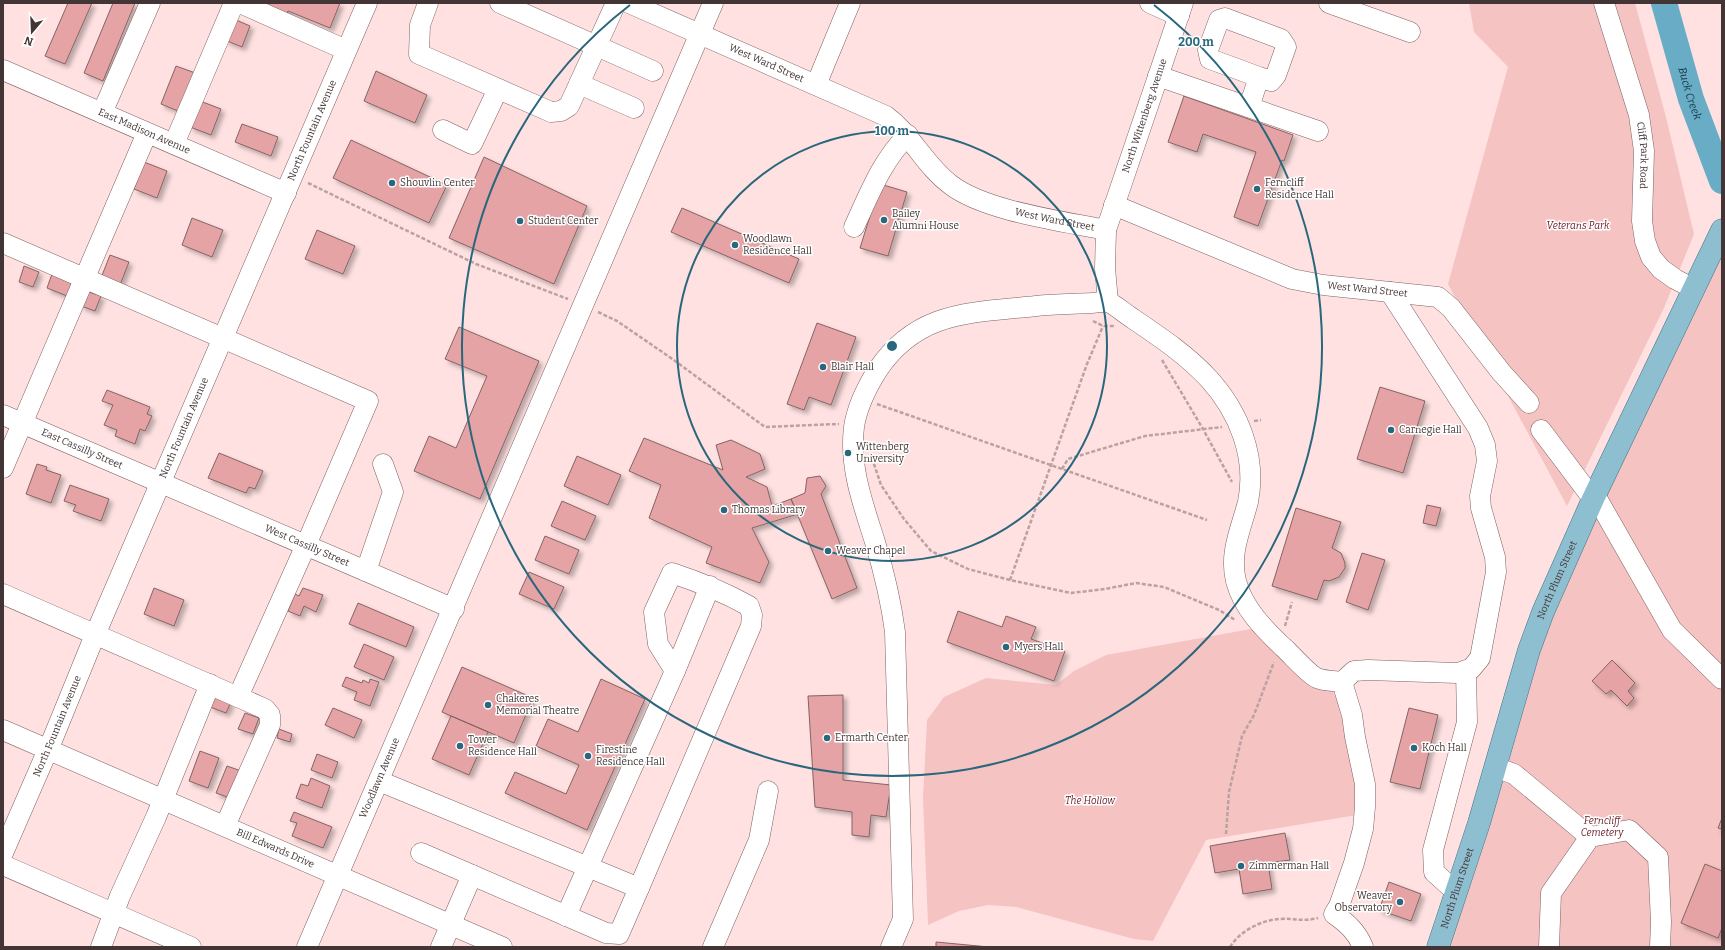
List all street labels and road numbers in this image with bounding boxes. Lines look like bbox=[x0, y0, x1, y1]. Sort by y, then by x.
street label: West Ward Street bbox=[727, 42, 806, 85]
street label: North Wittenberg Avenue bbox=[1120, 57, 1170, 174]
street label: North Fountain Avenue bbox=[285, 78, 339, 183]
street label: East Madison Avenue bbox=[96, 106, 192, 157]
street label: Cliff Park Road bbox=[1634, 121, 1650, 189]
street label: West Ward Street bbox=[1014, 206, 1096, 234]
street label: West Ward Street bbox=[1327, 279, 1409, 300]
street label: North Fountain Avenue bbox=[157, 376, 211, 480]
street label: East Cassilly Street bbox=[39, 426, 125, 472]
street label: West Cassilly Street bbox=[263, 522, 352, 569]
street label: North Plum Street bbox=[1535, 539, 1580, 621]
street label: North Fountain Avenue bbox=[31, 674, 84, 779]
street label: Woodlawn Avenue bbox=[357, 736, 402, 820]
street label: Bill Edwards Drive bbox=[235, 826, 316, 871]
street label: North Plum Street bbox=[1439, 846, 1477, 930]

